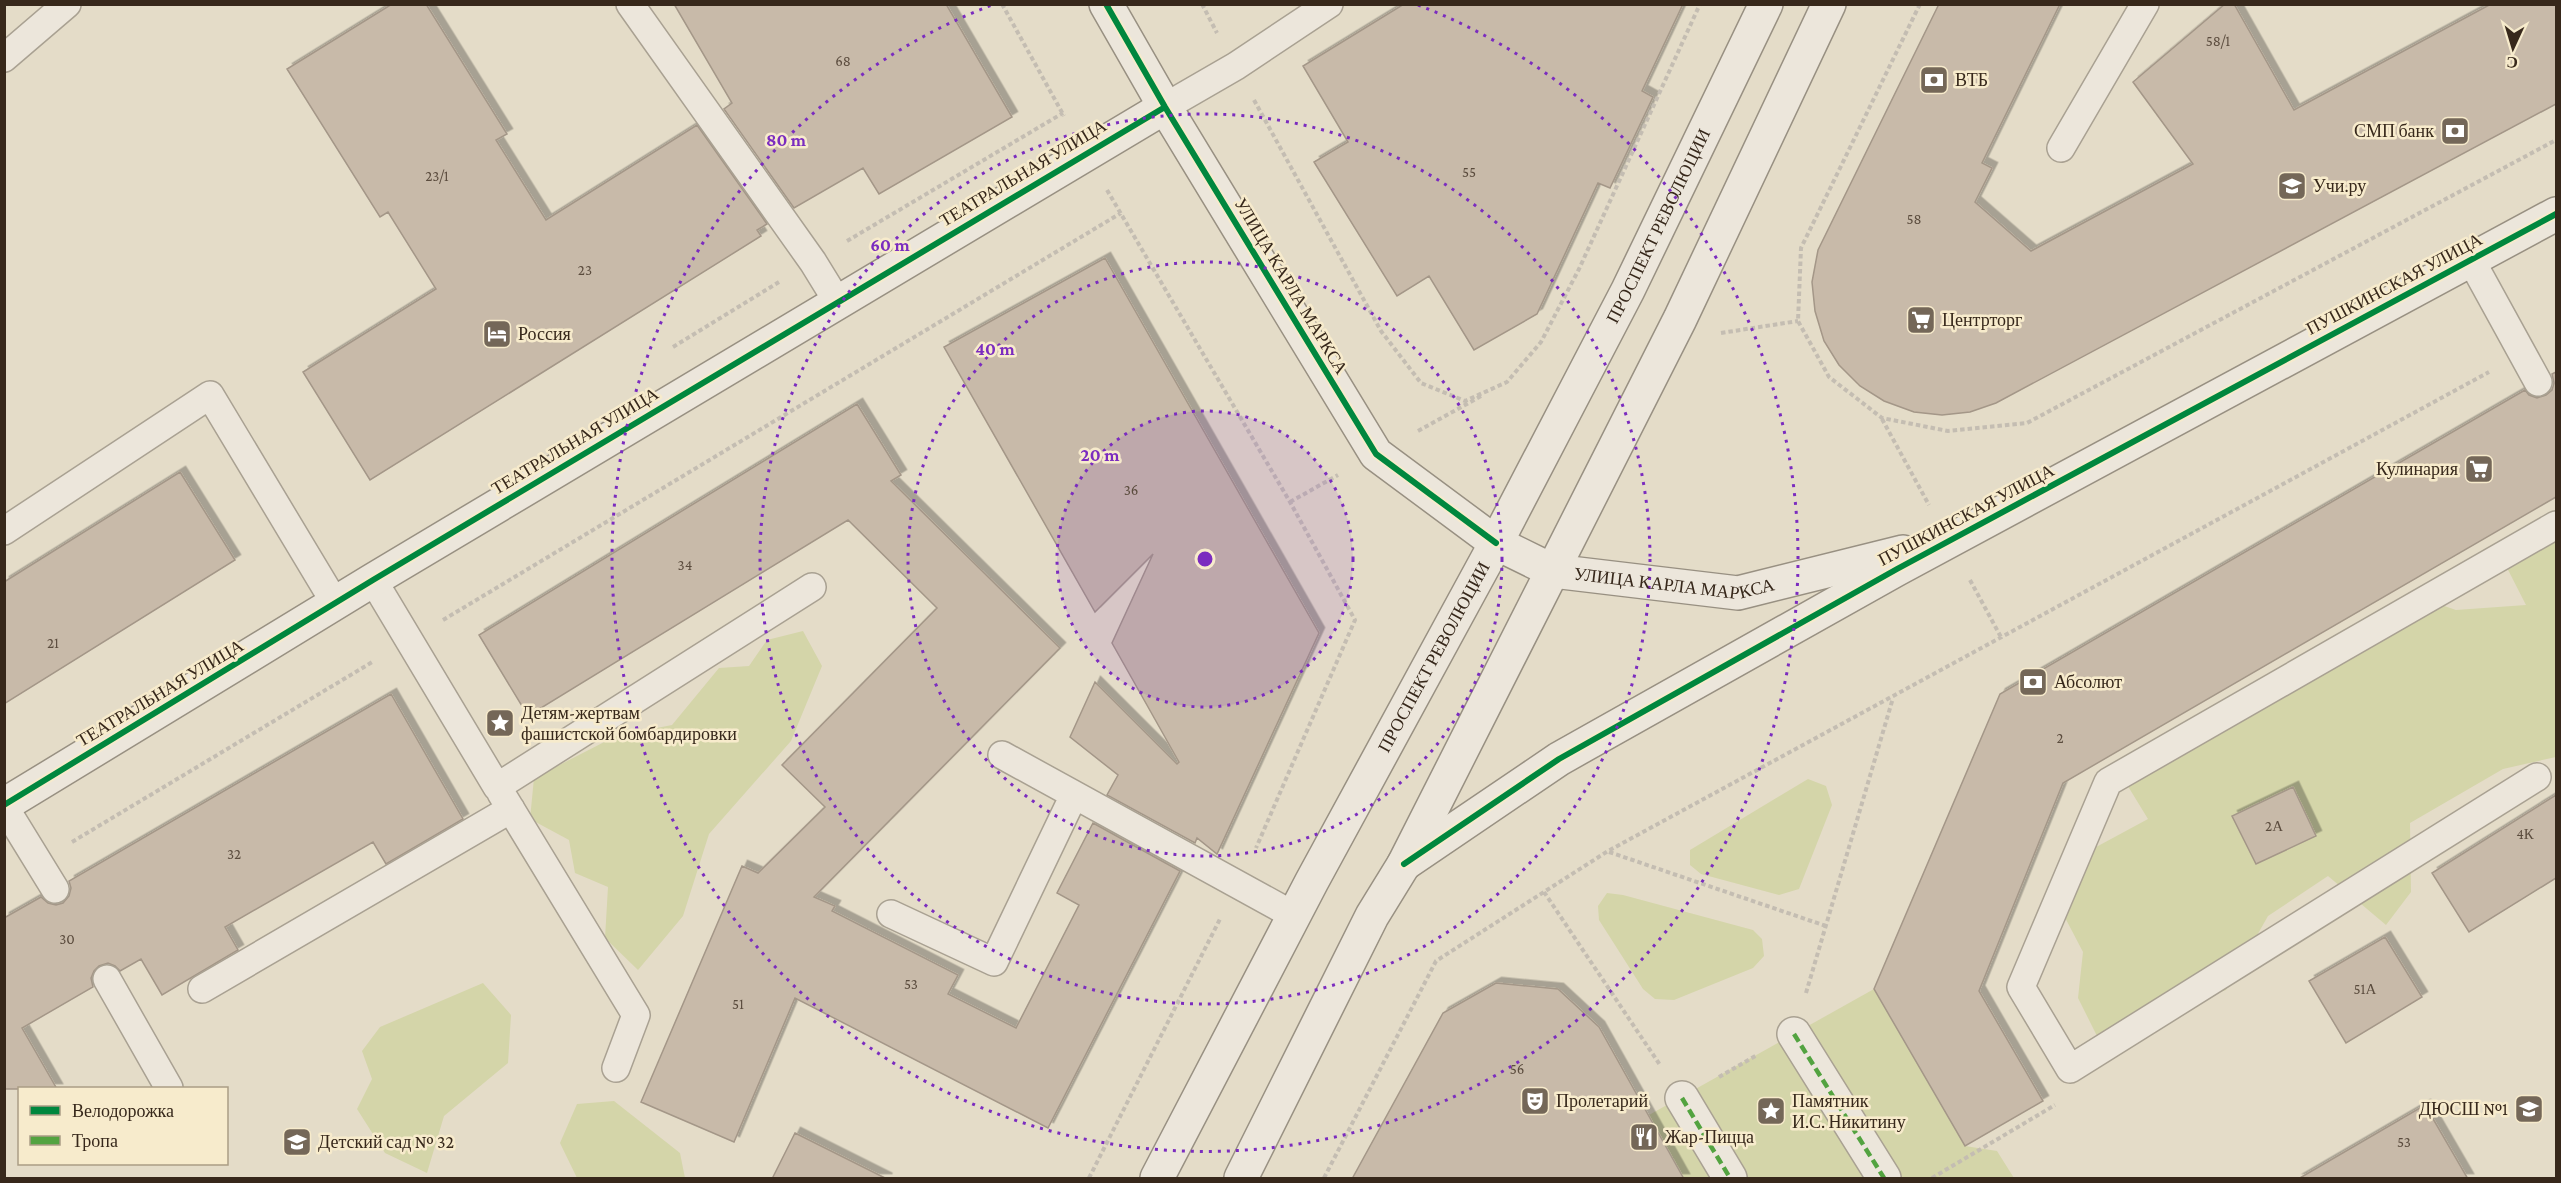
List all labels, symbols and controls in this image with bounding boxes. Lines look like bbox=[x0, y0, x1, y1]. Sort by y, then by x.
north arrow bbox=[2483, 18, 2543, 78]
house number: 58/1 bbox=[2206, 33, 2230, 49]
house number: 68 bbox=[835, 53, 851, 69]
text: С bbox=[2506, 54, 2518, 71]
bank icon: ВТБ bbox=[1918, 64, 1950, 96]
place label: ВТБ bbox=[1955, 70, 1988, 90]
street label: ТЕАТРАЛЬНАЯ УЛИЦА bbox=[936, 115, 1110, 231]
bank icon: СМП банк bbox=[2439, 115, 2471, 147]
place label: СМП банк bbox=[2354, 121, 2434, 141]
street label: ПРОСПЕКТ РЕВОЛЮЦИИ bbox=[1602, 126, 1714, 327]
text: 80 m bbox=[766, 130, 807, 150]
house number: 55 bbox=[1462, 164, 1476, 180]
house number: 23/1 bbox=[425, 168, 449, 184]
school or university icon: Учи.ру bbox=[2276, 170, 2308, 202]
place label: Учи.ру bbox=[2313, 176, 2366, 196]
street label: УЛИЦА КАРЛА МАРКСА bbox=[1230, 194, 1352, 378]
house number: 58 bbox=[1906, 211, 1922, 227]
street label: ПУШКИНСКАЯ УЛИЦА bbox=[2303, 229, 2485, 339]
text: 60 m bbox=[870, 235, 910, 255]
house number: 23 bbox=[578, 262, 592, 278]
supermarket icon: Центрторг bbox=[1905, 304, 1937, 336]
place label: Центрторг bbox=[1942, 310, 2022, 330]
hotel icon: Россия bbox=[481, 318, 513, 350]
place label: Россия bbox=[518, 324, 571, 344]
text: 40 m bbox=[975, 339, 1015, 359]
street label: ТЕАТРАЛЬНАЯ УЛИЦА bbox=[488, 383, 662, 499]
text: 20 m bbox=[1081, 445, 1120, 465]
supermarket icon: Кулинария bbox=[2463, 453, 2495, 485]
place label: Кулинария bbox=[2376, 459, 2458, 479]
street label: ПУШКИНСКАЯ УЛИЦА bbox=[1875, 460, 2057, 570]
house number: 36 bbox=[1124, 482, 1138, 498]
centre of rings bbox=[1195, 549, 1215, 569]
house number: 34 bbox=[678, 557, 692, 573]
street label: ПРОСПЕКТ РЕВОЛЮЦИИ bbox=[1374, 558, 1494, 756]
street label: УЛИЦА КАРЛА МАРКСА bbox=[1573, 564, 1776, 603]
house number: 21 bbox=[47, 635, 59, 651]
street label: ТЕАТРАЛЬНАЯ УЛИЦА bbox=[73, 635, 247, 751]
bank icon: Абсолют bbox=[2017, 666, 2049, 698]
place label: Абсолют bbox=[2054, 672, 2122, 692]
place label: Детям-жертвам фашистской бомбардировки bbox=[521, 703, 737, 744]
place icon: Детям-жертвам фашистской бомбардировки bbox=[484, 707, 516, 739]
house number: 2 bbox=[2056, 730, 2064, 746]
house number: 2А bbox=[2265, 818, 2283, 834]
house number: 4К bbox=[2516, 826, 2535, 842]
house number: 32 bbox=[227, 846, 241, 862]
house number: 30 bbox=[59, 931, 75, 947]
house number: 53 bbox=[904, 976, 918, 992]
house number: 51А bbox=[2354, 981, 2377, 997]
house number: 51 bbox=[732, 996, 744, 1012]
house number: 56 bbox=[1510, 1061, 1524, 1077]
theatre icon: Пролетарий bbox=[1519, 1085, 1551, 1117]
legend bbox=[18, 1087, 228, 1165]
place label: Пролетарий bbox=[1556, 1091, 1648, 1111]
place label: Памятник И.С. Никитину bbox=[1792, 1091, 1906, 1132]
school or university icon: ДЮСШ №1 bbox=[2513, 1093, 2545, 1125]
place icon: Памятник И.С. Никитину bbox=[1755, 1095, 1787, 1127]
place label: ДЮСШ №1 bbox=[2419, 1099, 2508, 1119]
text: Велодорожка bbox=[72, 1101, 174, 1121]
restaurant icon: Жар-Пицца bbox=[1628, 1121, 1660, 1153]
school or university icon: Детский сад № 32 bbox=[281, 1126, 313, 1158]
place label: Жар-Пицца bbox=[1665, 1127, 1754, 1147]
text: Тропа bbox=[72, 1131, 118, 1151]
place label: Детский сад № 32 bbox=[318, 1132, 454, 1152]
house number: 53 bbox=[2397, 1134, 2411, 1150]

